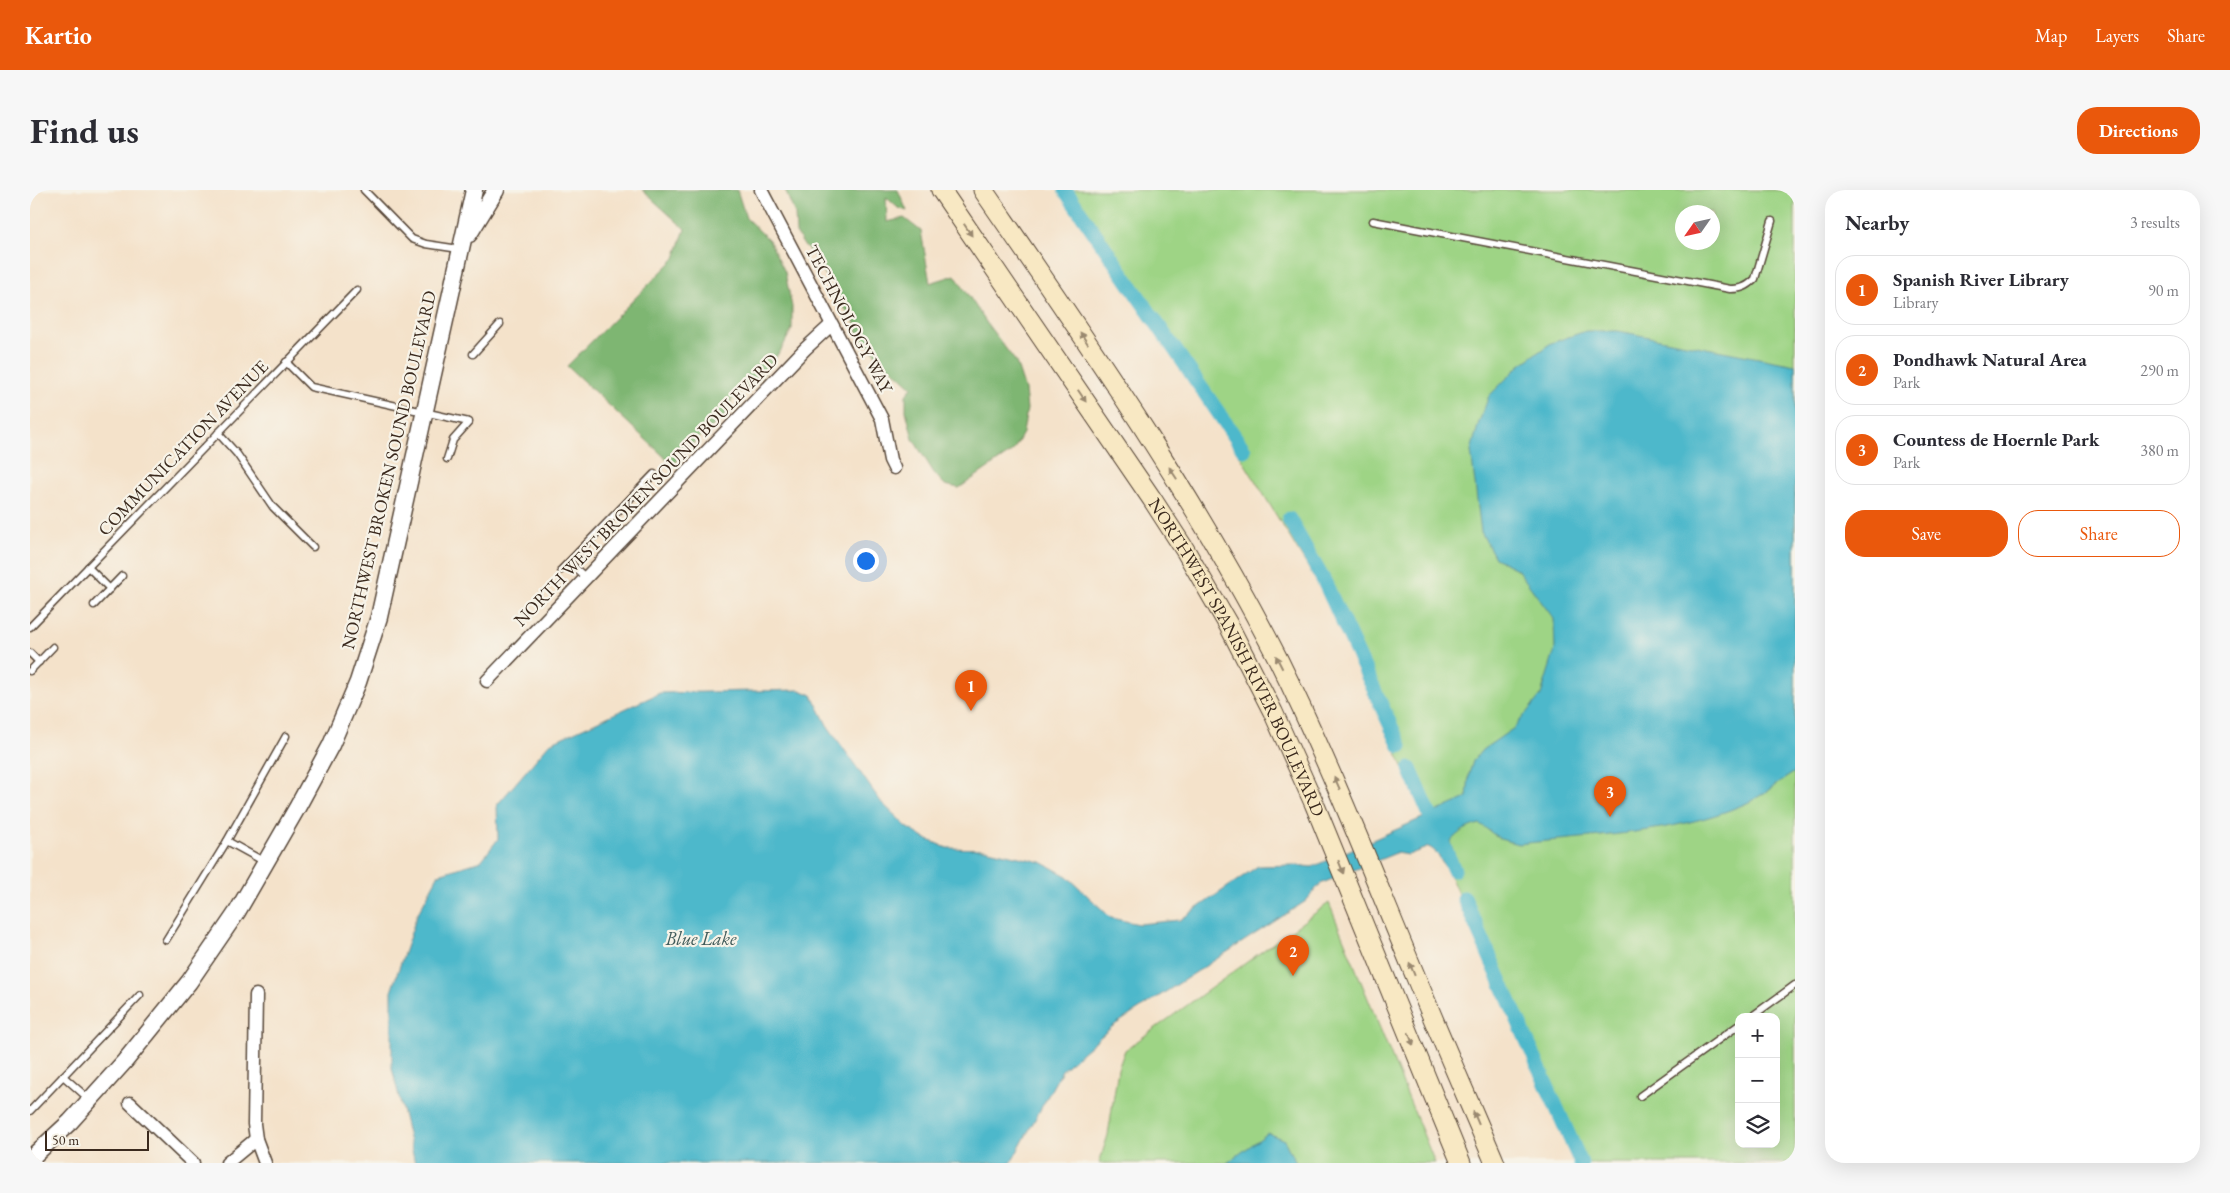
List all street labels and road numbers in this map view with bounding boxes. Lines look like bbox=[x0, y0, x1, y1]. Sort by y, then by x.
street label: TECHNOLOGY WAY bbox=[801, 241, 899, 398]
street label: NORTHWEST BROKEN SOUND BOULEVARD bbox=[336, 288, 441, 651]
street label: NORTH WEST BROKEN SOUND BOULEVARD bbox=[509, 348, 783, 631]
street label: COMMUNICATION AVENUE bbox=[92, 355, 273, 540]
street label: NORTHWEST SPANISH RIVER BOULEVARD bbox=[1143, 494, 1330, 820]

